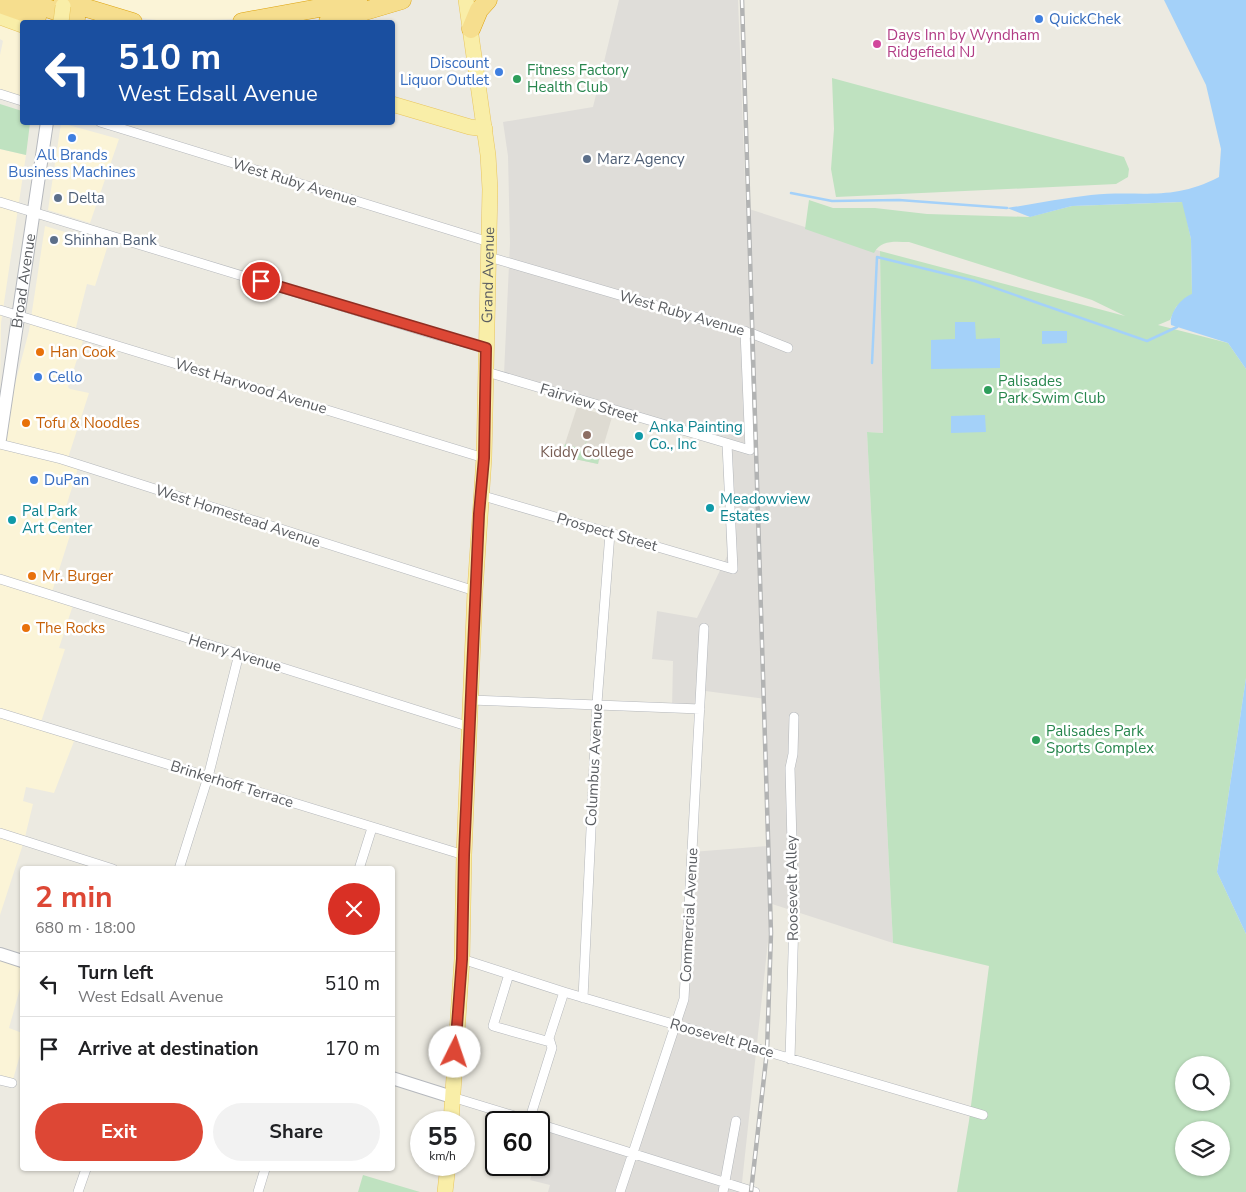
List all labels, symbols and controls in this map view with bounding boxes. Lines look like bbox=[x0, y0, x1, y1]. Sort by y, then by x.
place label: QuickChek bbox=[1049, 9, 1121, 29]
marker: QuickChek bbox=[1033, 13, 1045, 25]
place label: Days Inn by Wyndham Ridgefield NJ bbox=[887, 25, 1040, 62]
text: 510 m bbox=[118, 34, 221, 81]
marker: Days Inn by Wyndham Ridgefield NJ bbox=[871, 38, 883, 50]
icon: left bbox=[35, 40, 100, 105]
place label: Discount Liquor Outlet bbox=[400, 53, 490, 90]
place label: Fitness Factory Health Club bbox=[527, 60, 629, 97]
marker: Discount Liquor Outlet bbox=[493, 66, 505, 78]
marker: Fitness Factory Health Club bbox=[511, 73, 523, 85]
text: West Edsall Avenue bbox=[118, 79, 318, 109]
marker: All Brands Business Machines bbox=[66, 132, 78, 144]
place label: All Brands Business Machines bbox=[8, 145, 136, 182]
place label: Marz Agency bbox=[597, 149, 685, 169]
street label: West Ruby Avenue bbox=[230, 153, 360, 211]
marker: Marz Agency bbox=[581, 153, 593, 165]
place label: Delta bbox=[68, 188, 105, 208]
marker: Delta bbox=[52, 192, 64, 204]
street label: Grand Avenue bbox=[477, 227, 499, 323]
place label: Shinhan Bank bbox=[64, 230, 157, 250]
street label: Broad Avenue bbox=[7, 232, 40, 329]
marker: Shinhan Bank bbox=[48, 234, 60, 246]
pin bbox=[240, 260, 282, 302]
icon: arrive bbox=[247, 267, 275, 295]
street label: West Ruby Avenue bbox=[617, 286, 747, 340]
place label: Han Cook bbox=[50, 342, 116, 362]
marker: Han Cook bbox=[34, 346, 46, 358]
street label: West Harwood Avenue bbox=[173, 353, 329, 419]
place label: Cello bbox=[48, 367, 83, 387]
marker: Cello bbox=[32, 371, 44, 383]
place label: Palisades Park Swim Club bbox=[998, 371, 1106, 408]
street label: Fairview Street bbox=[537, 379, 641, 428]
marker: Palisades Park Swim Club bbox=[982, 384, 994, 396]
place label: Tofu & Noodles bbox=[36, 413, 140, 433]
marker: Tofu & Noodles bbox=[20, 417, 32, 429]
place label: Anka Painting Co., Inc bbox=[649, 417, 743, 454]
marker: Kiddy College bbox=[581, 429, 593, 441]
marker: Anka Painting Co., Inc bbox=[633, 430, 645, 442]
place label: Kiddy College bbox=[540, 442, 634, 462]
place label: DuPan bbox=[44, 470, 89, 490]
marker: DuPan bbox=[28, 474, 40, 486]
street label: West Homestead Avenue bbox=[153, 480, 323, 552]
place label: Meadowview Estates bbox=[720, 489, 811, 526]
place label: Pal Park Art Center bbox=[22, 501, 93, 538]
marker: Meadowview Estates bbox=[704, 502, 716, 514]
street label: Prospect Street bbox=[554, 508, 660, 556]
marker: Pal Park Art Center bbox=[6, 514, 18, 526]
place label: Mr. Burger bbox=[42, 566, 114, 586]
marker: Mr. Burger bbox=[26, 570, 38, 582]
place label: The Rocks bbox=[36, 618, 105, 638]
marker: The Rocks bbox=[20, 622, 32, 634]
street label: Henry Avenue bbox=[186, 629, 284, 677]
street label: Columbus Avenue bbox=[581, 703, 607, 827]
place label: Palisades Park Sports Complex bbox=[1046, 721, 1154, 758]
marker: Palisades Park Sports Complex bbox=[1030, 734, 1042, 746]
street label: Brinkerhoff Terrace bbox=[168, 756, 296, 812]
street label: Roosevelt Alley bbox=[781, 835, 803, 941]
street label: Commercial Avenue bbox=[675, 847, 703, 983]
text: 2 min bbox=[35, 877, 113, 918]
button: close bbox=[328, 883, 380, 935]
text: 680 m · 18:00 bbox=[35, 917, 136, 939]
text: Turn left bbox=[78, 960, 153, 986]
icon: left bbox=[35, 970, 63, 998]
text: 510 m bbox=[325, 971, 380, 997]
text: West Edsall Avenue bbox=[78, 986, 223, 1008]
street label: Roosevelt Place bbox=[668, 1014, 776, 1062]
position arrow bbox=[428, 1025, 480, 1077]
icon: arrive bbox=[35, 1035, 63, 1063]
text: Arrive at destination bbox=[78, 1036, 259, 1062]
text: 170 m bbox=[325, 1036, 380, 1062]
map controls bbox=[1175, 1056, 1230, 1176]
button: search bbox=[1175, 1056, 1230, 1111]
button: Exit bbox=[35, 1103, 203, 1161]
button: Share bbox=[213, 1103, 380, 1161]
speed limit sign: 60 bbox=[485, 1111, 550, 1176]
text: 55 bbox=[427, 1120, 458, 1154]
button: layers bbox=[1175, 1121, 1230, 1176]
text: km/h bbox=[429, 1148, 456, 1164]

